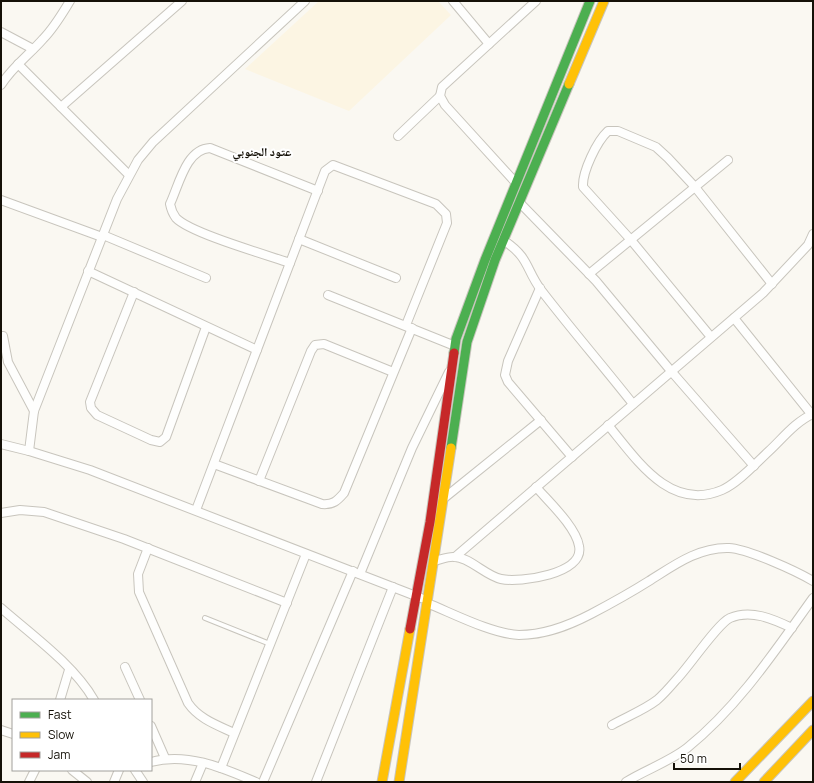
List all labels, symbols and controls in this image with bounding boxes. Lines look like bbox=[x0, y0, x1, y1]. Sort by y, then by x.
district label: عتود الجنوبي bbox=[233, 143, 291, 162]
legend bbox=[12, 699, 152, 771]
text: Fast bbox=[48, 706, 72, 723]
text: Slow bbox=[48, 726, 74, 743]
scale bar bbox=[674, 745, 740, 771]
text: Jam bbox=[48, 746, 70, 763]
text: 50 m bbox=[680, 750, 707, 767]

